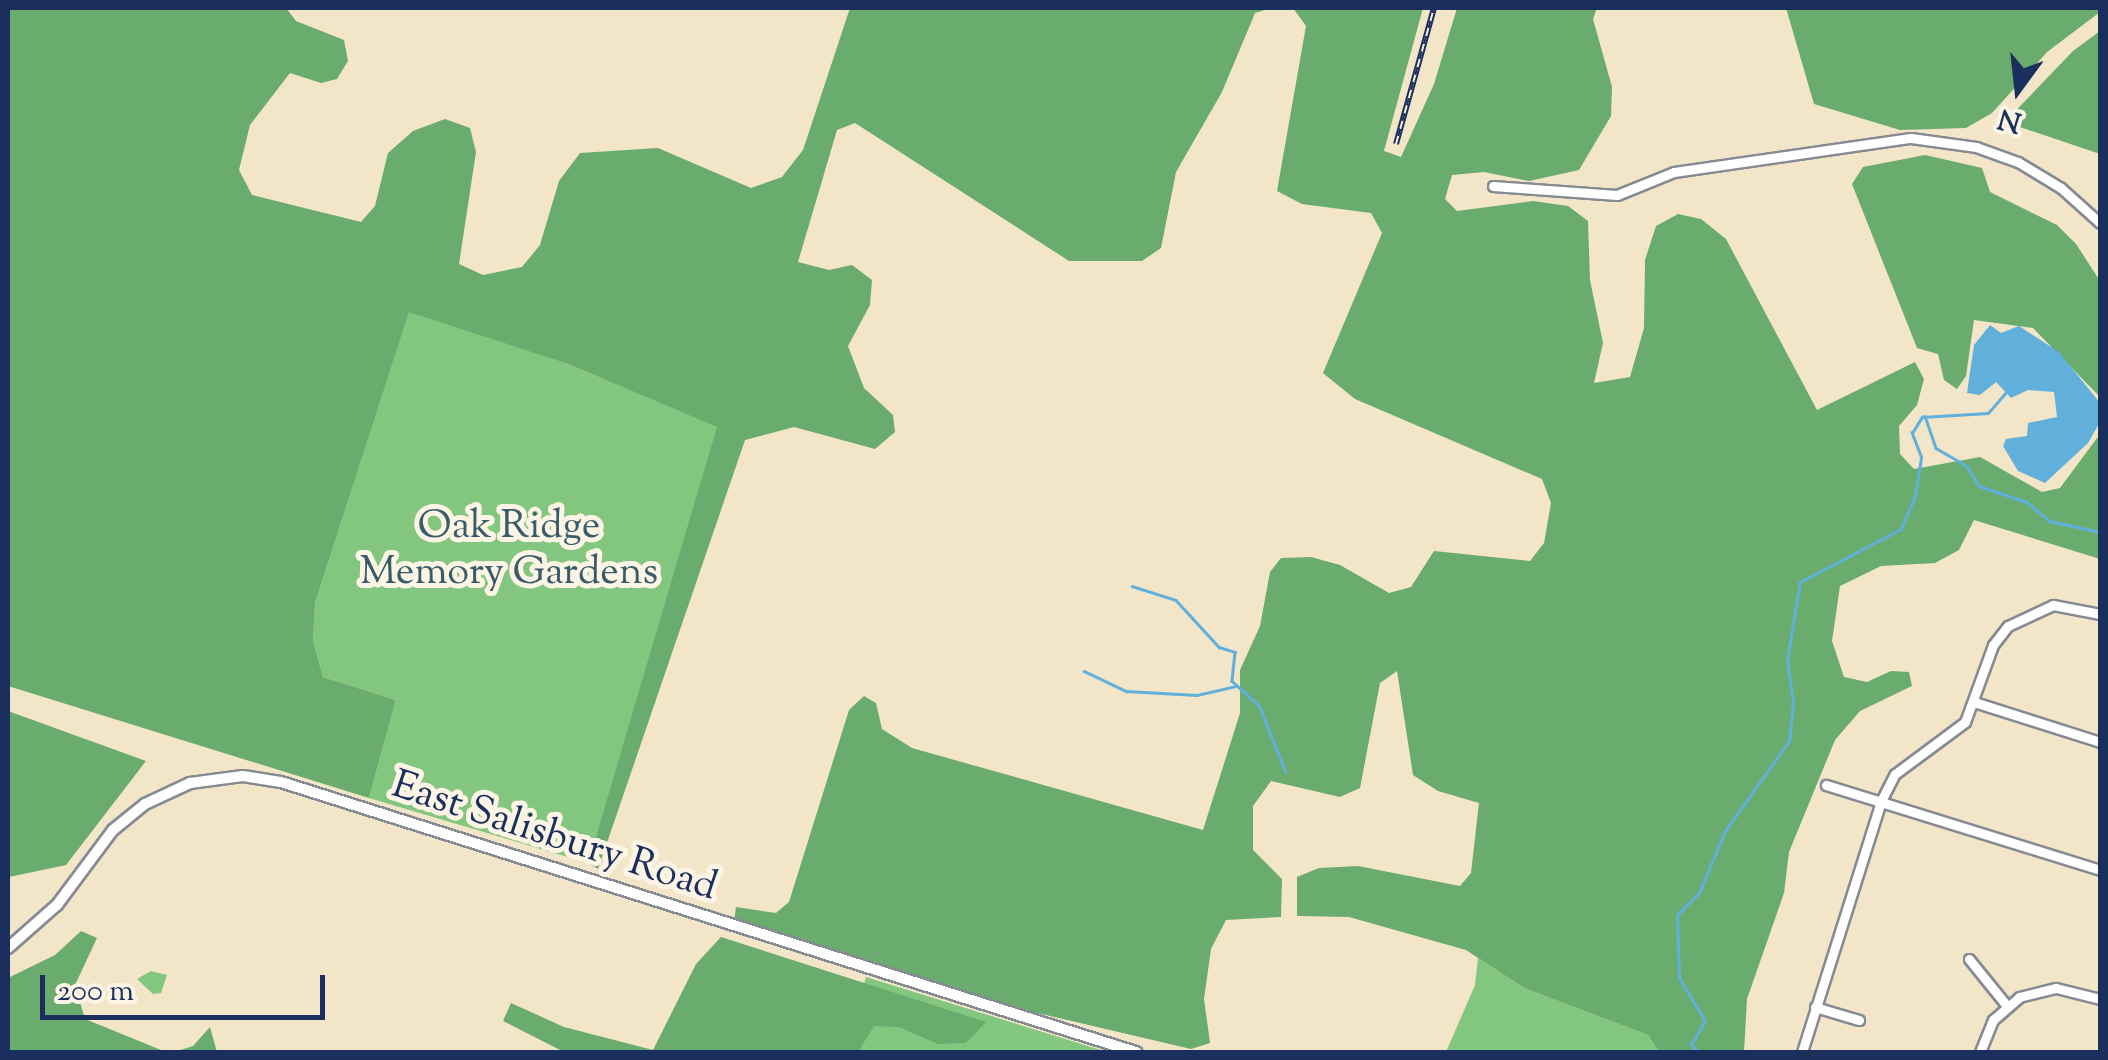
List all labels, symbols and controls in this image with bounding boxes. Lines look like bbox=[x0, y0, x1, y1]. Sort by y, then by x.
north arrow bbox=[1968, 40, 2068, 140]
text: N bbox=[1994, 97, 2026, 141]
park label: Oak Ridge Memory Gardens bbox=[360, 504, 658, 598]
street label: East Salisbury Road bbox=[385, 763, 723, 913]
scale bar bbox=[45, 955, 330, 1017]
text: 200 m bbox=[57, 971, 134, 1014]

